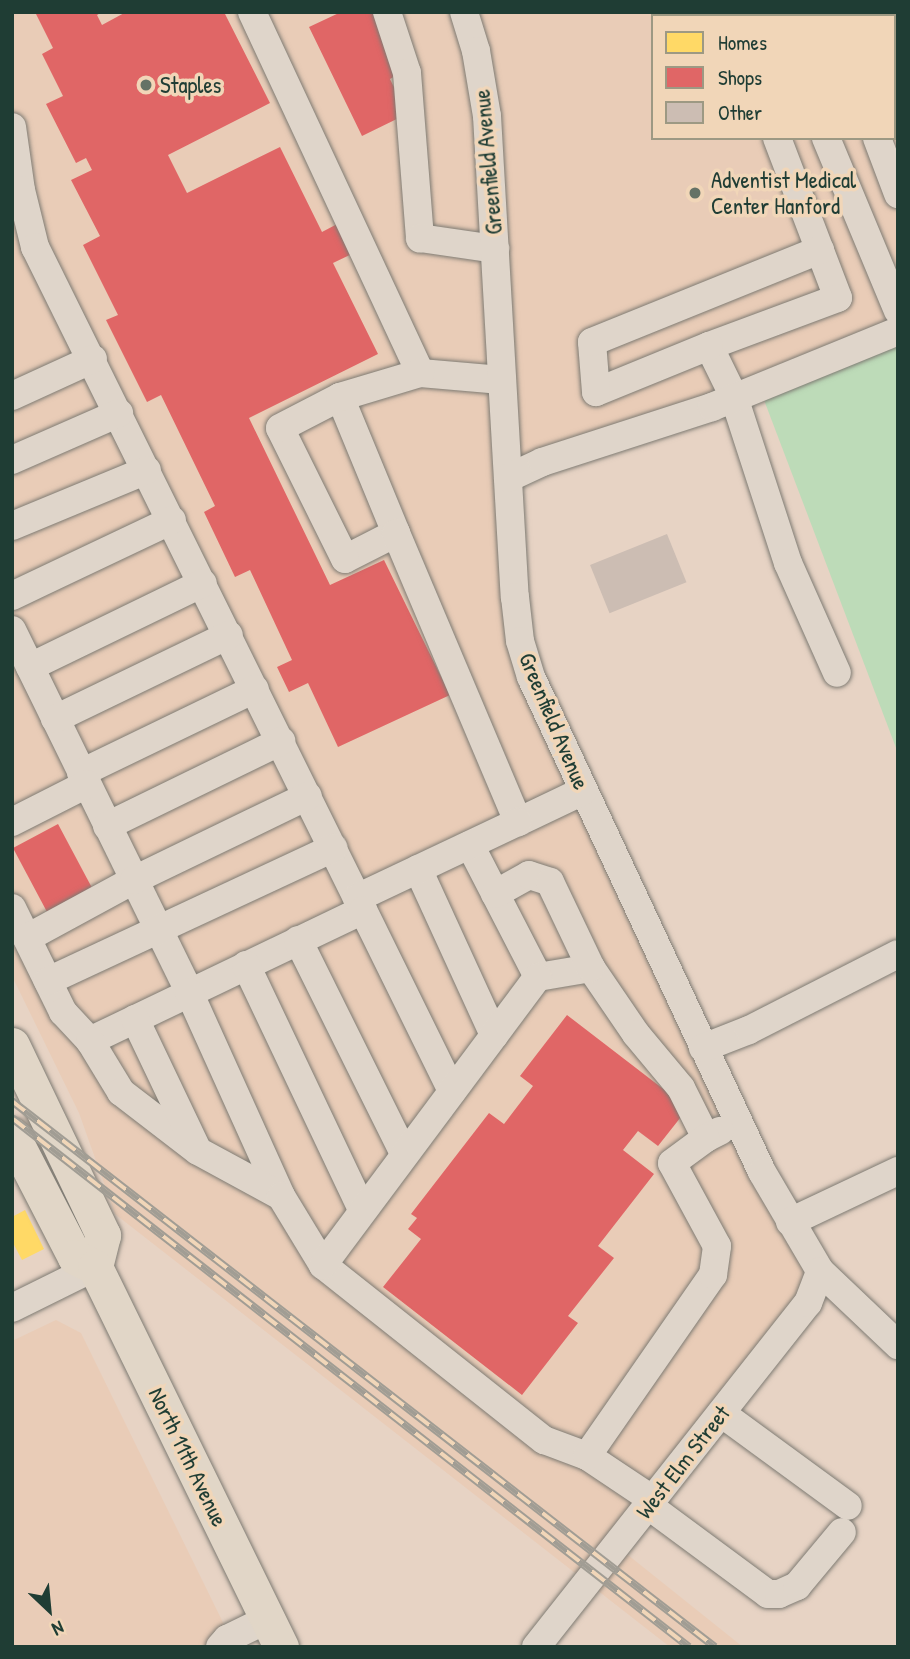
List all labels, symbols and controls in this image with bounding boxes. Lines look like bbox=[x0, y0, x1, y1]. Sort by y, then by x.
legend bbox=[651, 14, 896, 140]
text: Homes bbox=[718, 28, 767, 57]
text: Shops bbox=[718, 63, 762, 92]
place label: Staples bbox=[160, 71, 221, 99]
marker: Staples bbox=[138, 77, 154, 93]
street label: Greenfield Avenue bbox=[468, 88, 508, 236]
text: Other bbox=[718, 98, 762, 127]
place label: Adventist Medical Center Hanford bbox=[711, 166, 856, 220]
marker: Adventist Medical Center Hanford bbox=[685, 183, 705, 203]
street label: Greenfield Avenue bbox=[513, 649, 595, 793]
street label: North 11th Avenue bbox=[142, 1383, 234, 1531]
street label: West Elm Street bbox=[630, 1400, 736, 1524]
north arrow bbox=[14, 1575, 84, 1645]
text: N bbox=[48, 1615, 68, 1643]

